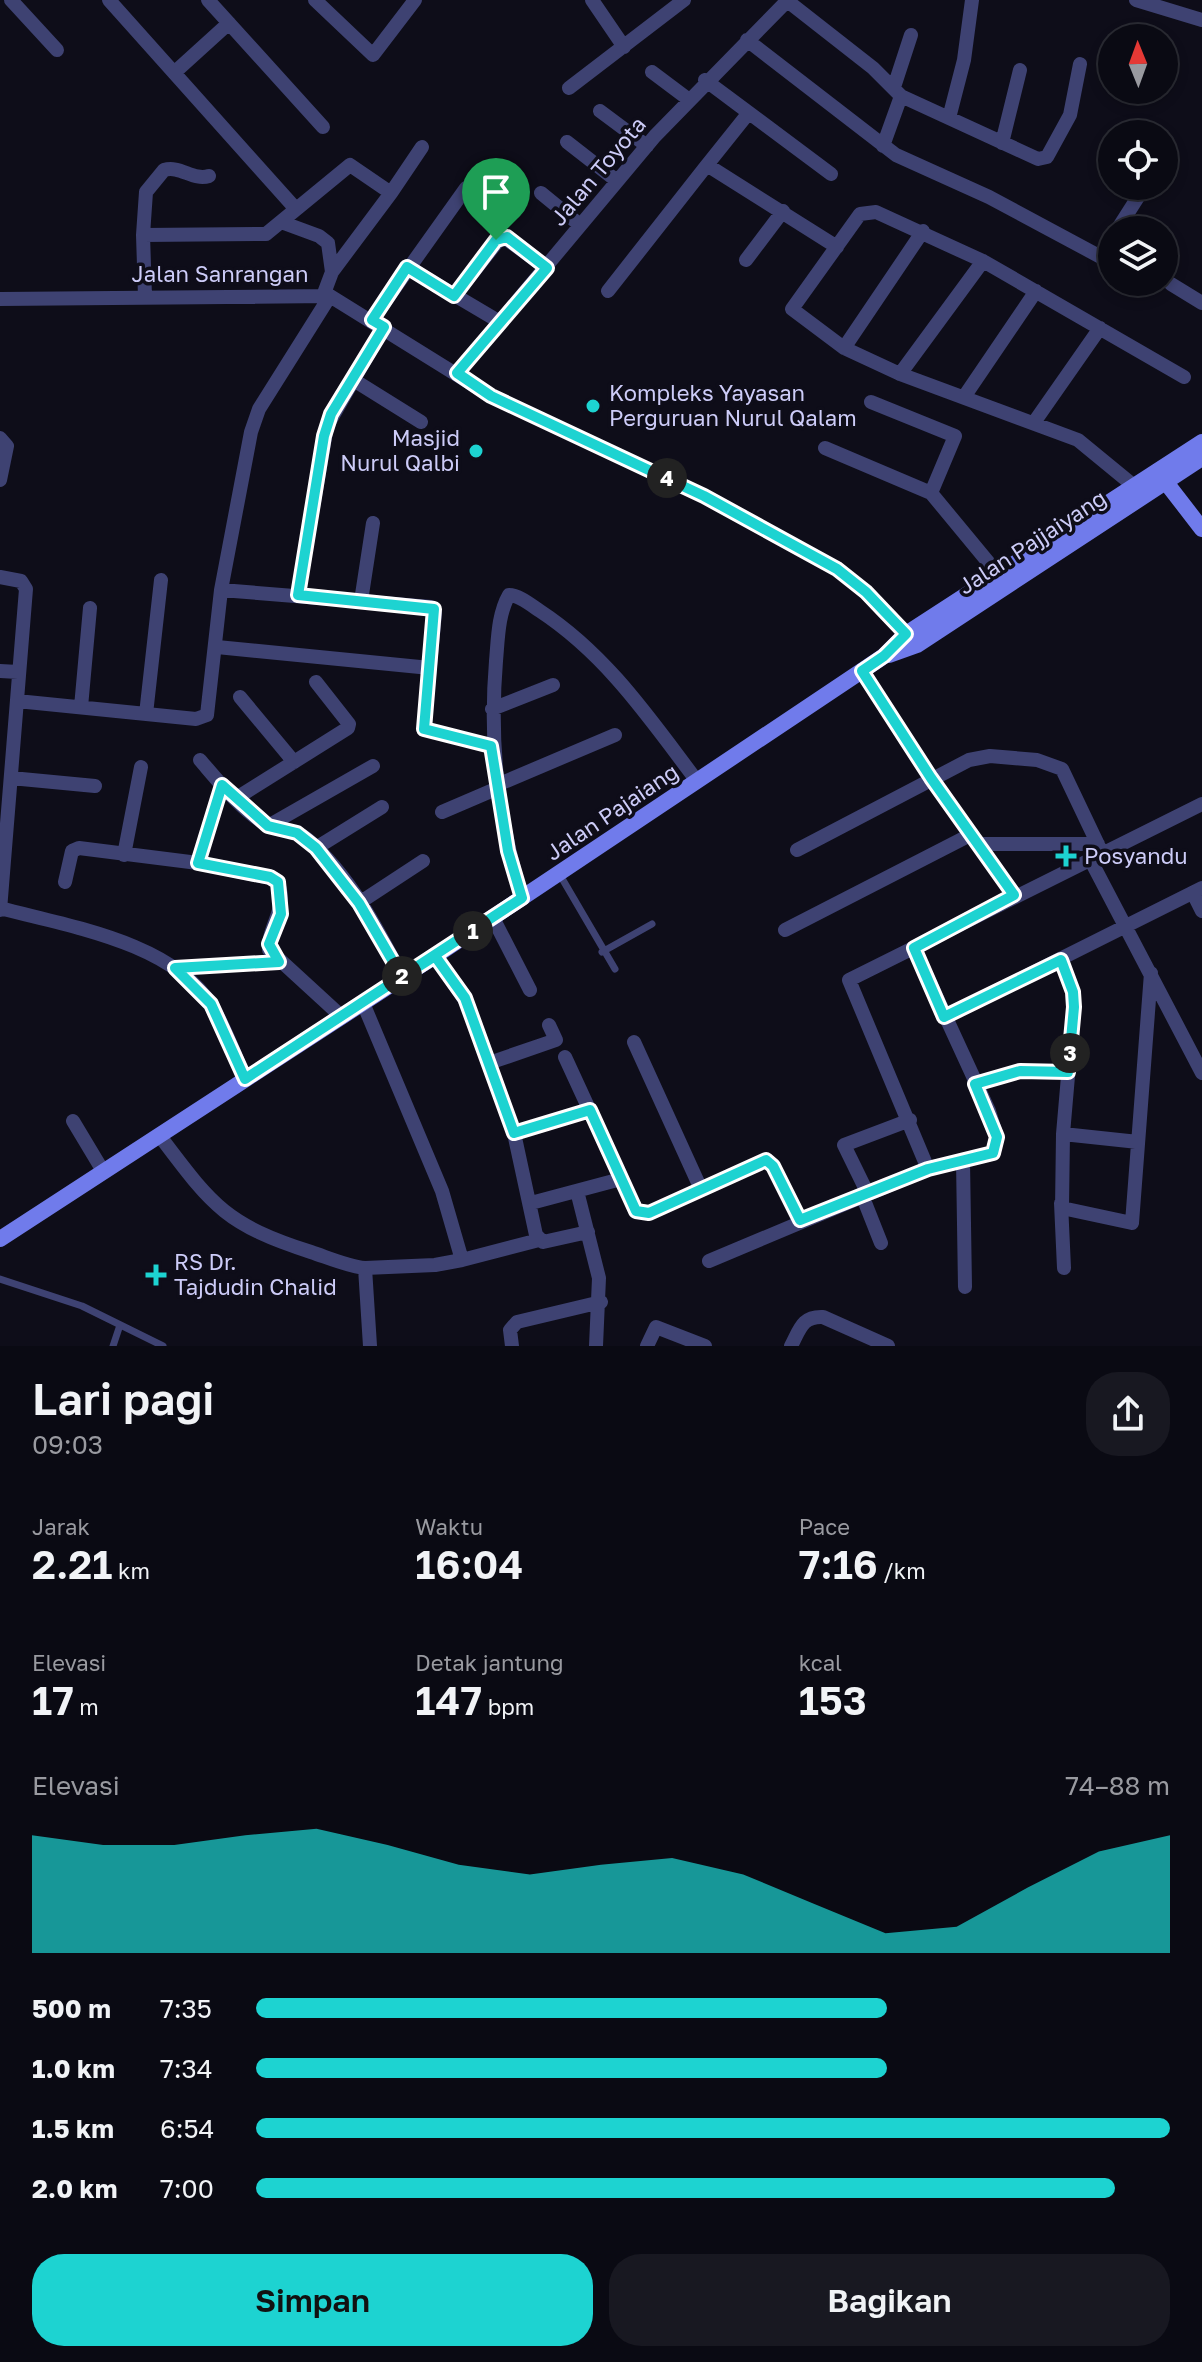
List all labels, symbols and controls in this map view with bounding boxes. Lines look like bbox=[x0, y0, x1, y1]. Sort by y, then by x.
north arrow bbox=[1098, 24, 1178, 104]
map controls bbox=[1098, 24, 1178, 296]
street label: Jalan Toyota bbox=[544, 111, 651, 231]
button: locate bbox=[1098, 120, 1178, 200]
pin bbox=[462, 158, 530, 240]
icon: arrive bbox=[474, 170, 518, 214]
button: layers bbox=[1098, 216, 1178, 296]
street label: Jalan Sanrangan bbox=[132, 260, 309, 287]
place label: Kompleks Yayasan Perguruan Nurul Qalam bbox=[609, 379, 857, 431]
marker: Kompleks Yayasan Perguruan Nurul Qalam bbox=[584, 397, 602, 415]
place label: Masjid Nurul Qalbi bbox=[340, 424, 460, 476]
marker: Masjid Nurul Qalbi bbox=[467, 442, 485, 460]
pin: 4 bbox=[647, 458, 687, 498]
text: 4 bbox=[660, 464, 674, 491]
street label: Jalan Pajjaiyang bbox=[953, 484, 1111, 599]
street label: Jalan Pajaiang bbox=[541, 757, 683, 866]
place label: Posyandu bbox=[1084, 842, 1188, 869]
marker: Posyandu bbox=[1055, 845, 1077, 867]
pin: 1 bbox=[453, 911, 493, 951]
text: 1 bbox=[467, 917, 479, 944]
pin: 2 bbox=[382, 956, 422, 996]
text: 2 bbox=[395, 962, 409, 989]
pin: 3 bbox=[1050, 1033, 1090, 1073]
text: 3 bbox=[1063, 1039, 1077, 1066]
place label: RS Dr. Tajdudin Chalid bbox=[174, 1248, 337, 1300]
marker: RS Dr. Tajdudin Chalid bbox=[145, 1264, 167, 1286]
text: Lari pagi bbox=[32, 1372, 214, 1425]
button: share bbox=[1086, 1372, 1170, 1456]
text: 09:03 bbox=[32, 1429, 103, 1460]
text: Jarak bbox=[32, 1513, 90, 1540]
text: Waktu bbox=[415, 1513, 483, 1540]
text: Pace bbox=[799, 1513, 850, 1540]
text: 2.21 bbox=[32, 1540, 112, 1588]
text: 16:04 bbox=[415, 1540, 524, 1588]
text: 7:16 bbox=[799, 1540, 878, 1588]
text: km bbox=[112, 1557, 150, 1584]
text: /km bbox=[878, 1557, 926, 1584]
text: Elevasi bbox=[32, 1649, 106, 1676]
text: Detak jantung bbox=[415, 1649, 563, 1676]
text: kcal bbox=[799, 1649, 842, 1676]
text: 17 bbox=[32, 1676, 74, 1724]
text: 147 bbox=[415, 1676, 482, 1724]
text: 153 bbox=[799, 1676, 867, 1724]
text: m bbox=[74, 1693, 99, 1720]
text: bpm bbox=[482, 1693, 534, 1720]
text: Elevasi bbox=[32, 1770, 120, 1801]
text: 74–88 m bbox=[1065, 1770, 1170, 1801]
text: 500 m bbox=[32, 1993, 111, 2024]
text: 7:35 bbox=[160, 1993, 212, 2024]
text: 1.0 km bbox=[32, 2053, 115, 2084]
text: 7:34 bbox=[160, 2053, 213, 2084]
text: 1.5 km bbox=[32, 2113, 114, 2144]
text: 6:54 bbox=[160, 2113, 214, 2144]
text: 2.0 km bbox=[32, 2173, 117, 2204]
text: 7:00 bbox=[160, 2173, 214, 2204]
button: Simpan bbox=[32, 2254, 593, 2346]
button: Bagikan bbox=[609, 2254, 1170, 2346]

